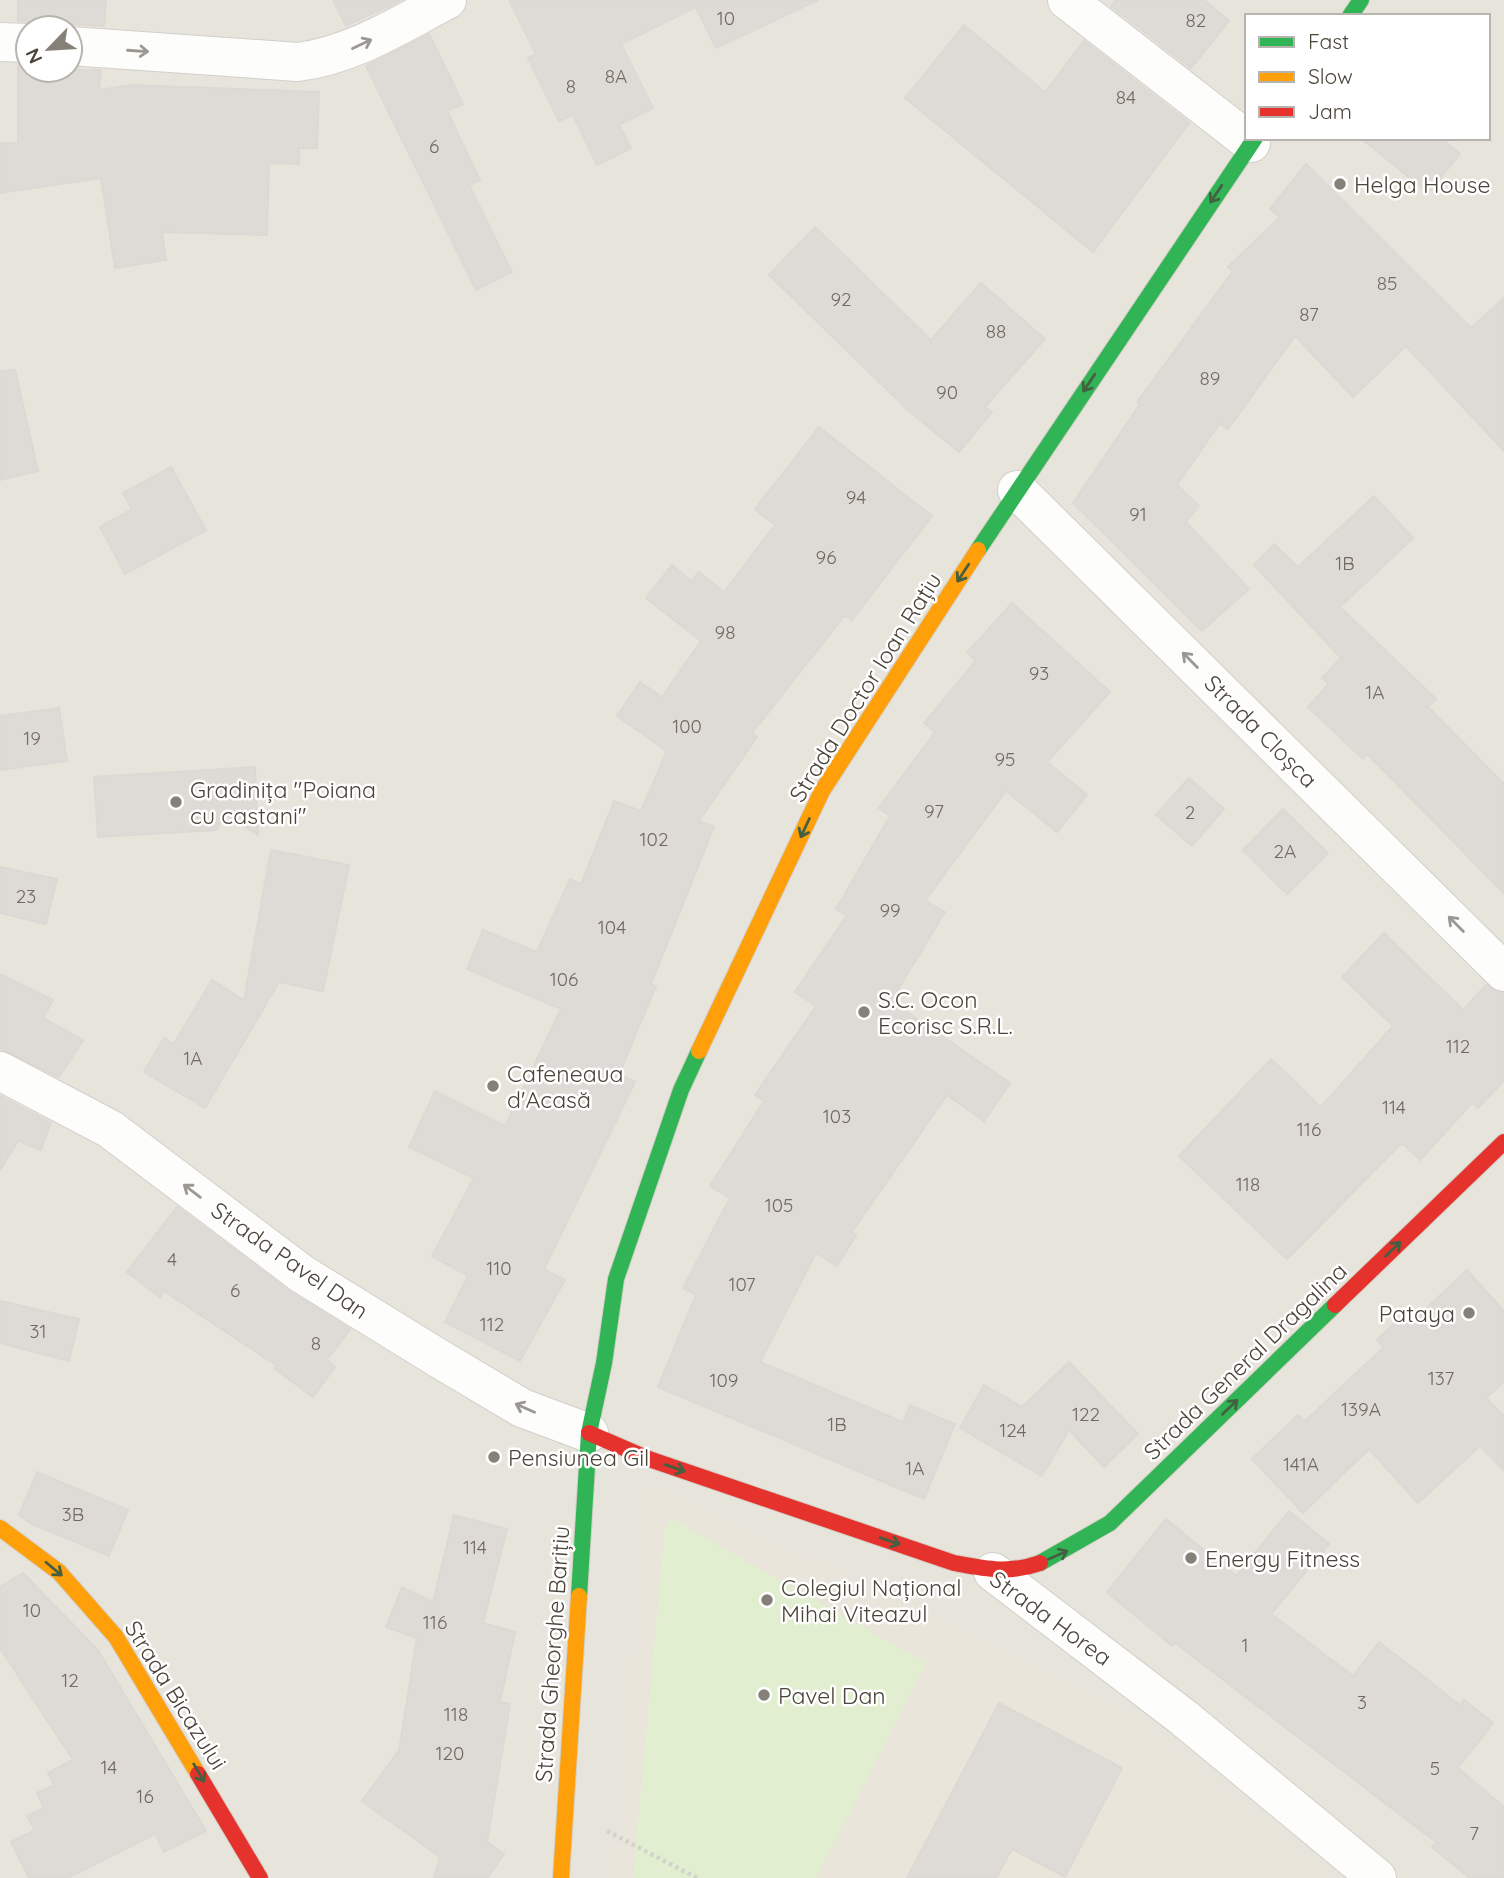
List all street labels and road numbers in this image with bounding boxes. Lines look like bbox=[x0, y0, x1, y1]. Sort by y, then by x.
street label: Strada Doctor Ioan Rațiu bbox=[782, 567, 948, 807]
street label: Strada Cloșca bbox=[1198, 668, 1324, 794]
street label: Strada Pavel Dan bbox=[206, 1195, 374, 1325]
street label: Strada General Dragalina bbox=[1137, 1256, 1353, 1466]
street label: Strada Gheorghe Barițiu bbox=[529, 1525, 575, 1783]
street label: Strada Horea bbox=[985, 1564, 1117, 1672]
street label: Strada Bicazului bbox=[119, 1615, 233, 1775]

